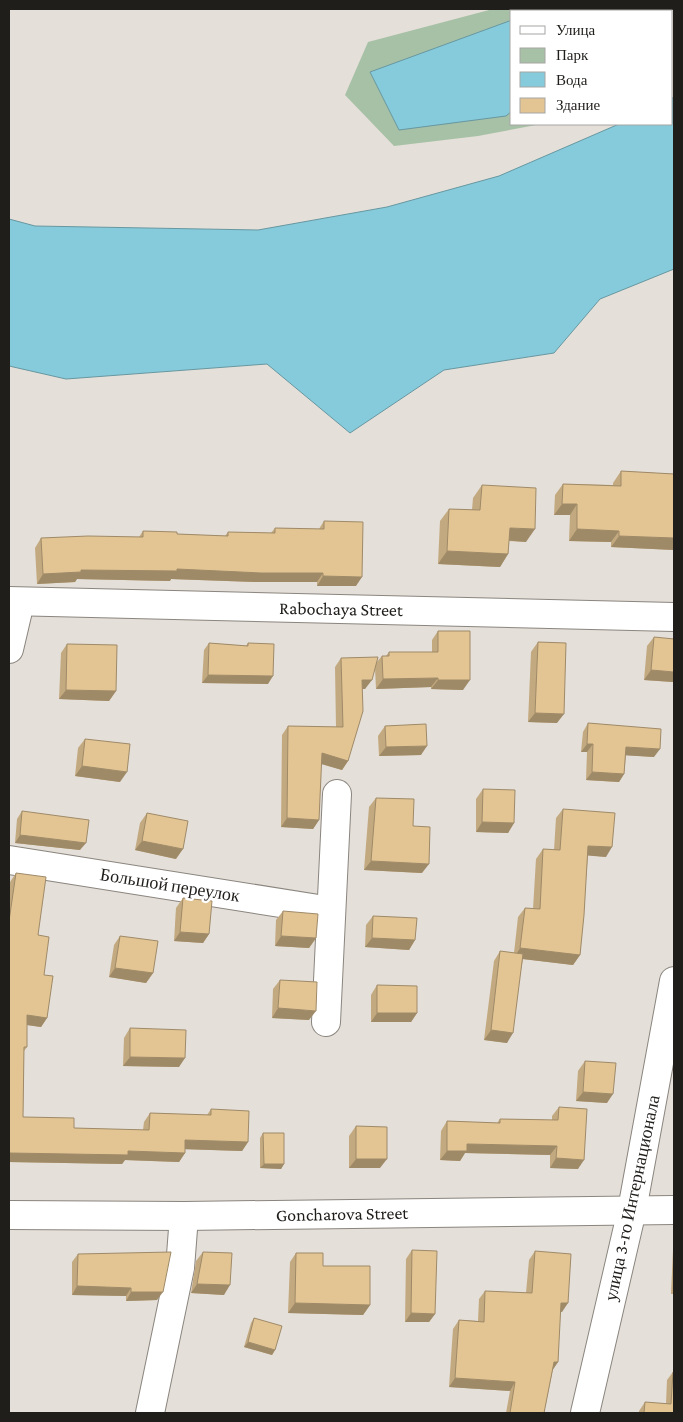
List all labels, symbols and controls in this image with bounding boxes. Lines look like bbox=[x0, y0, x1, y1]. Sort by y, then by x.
legend bbox=[510, 10, 673, 125]
text: Улица bbox=[556, 22, 595, 38]
text: Парк bbox=[556, 47, 589, 63]
text: Вода bbox=[556, 72, 588, 88]
text: Здание bbox=[556, 97, 600, 113]
street label: Rabochaya Street bbox=[279, 598, 404, 620]
street label: Большой переулок bbox=[99, 864, 242, 906]
street label: улица 3-го Интернационала bbox=[600, 1093, 664, 1303]
street label: Goncharova Street bbox=[276, 1203, 409, 1225]

